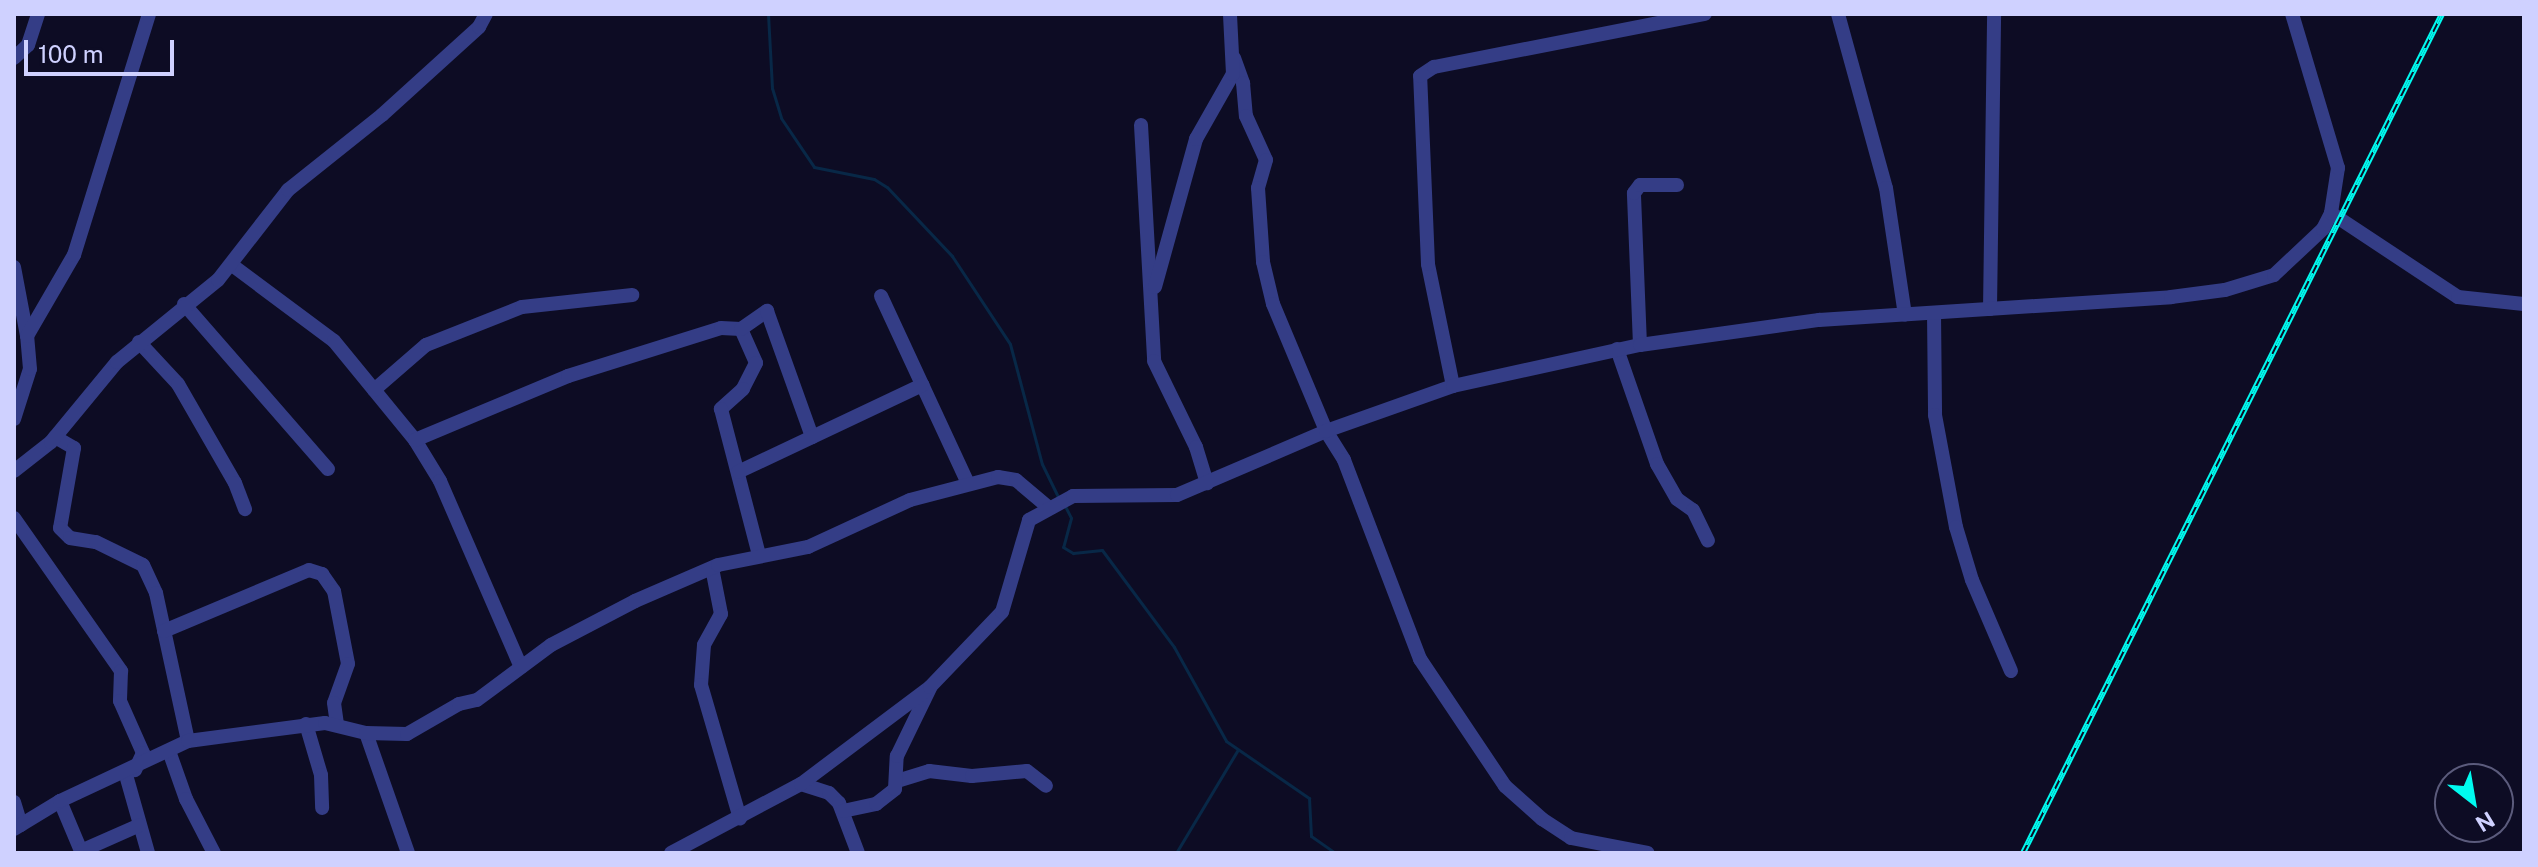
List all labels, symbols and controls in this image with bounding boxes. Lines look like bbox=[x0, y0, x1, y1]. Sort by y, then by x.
scale bar bbox=[28, 24, 178, 74]
text: 100 m bbox=[38, 40, 104, 68]
north arrow bbox=[2434, 763, 2514, 843]
text: N bbox=[2471, 806, 2499, 837]

